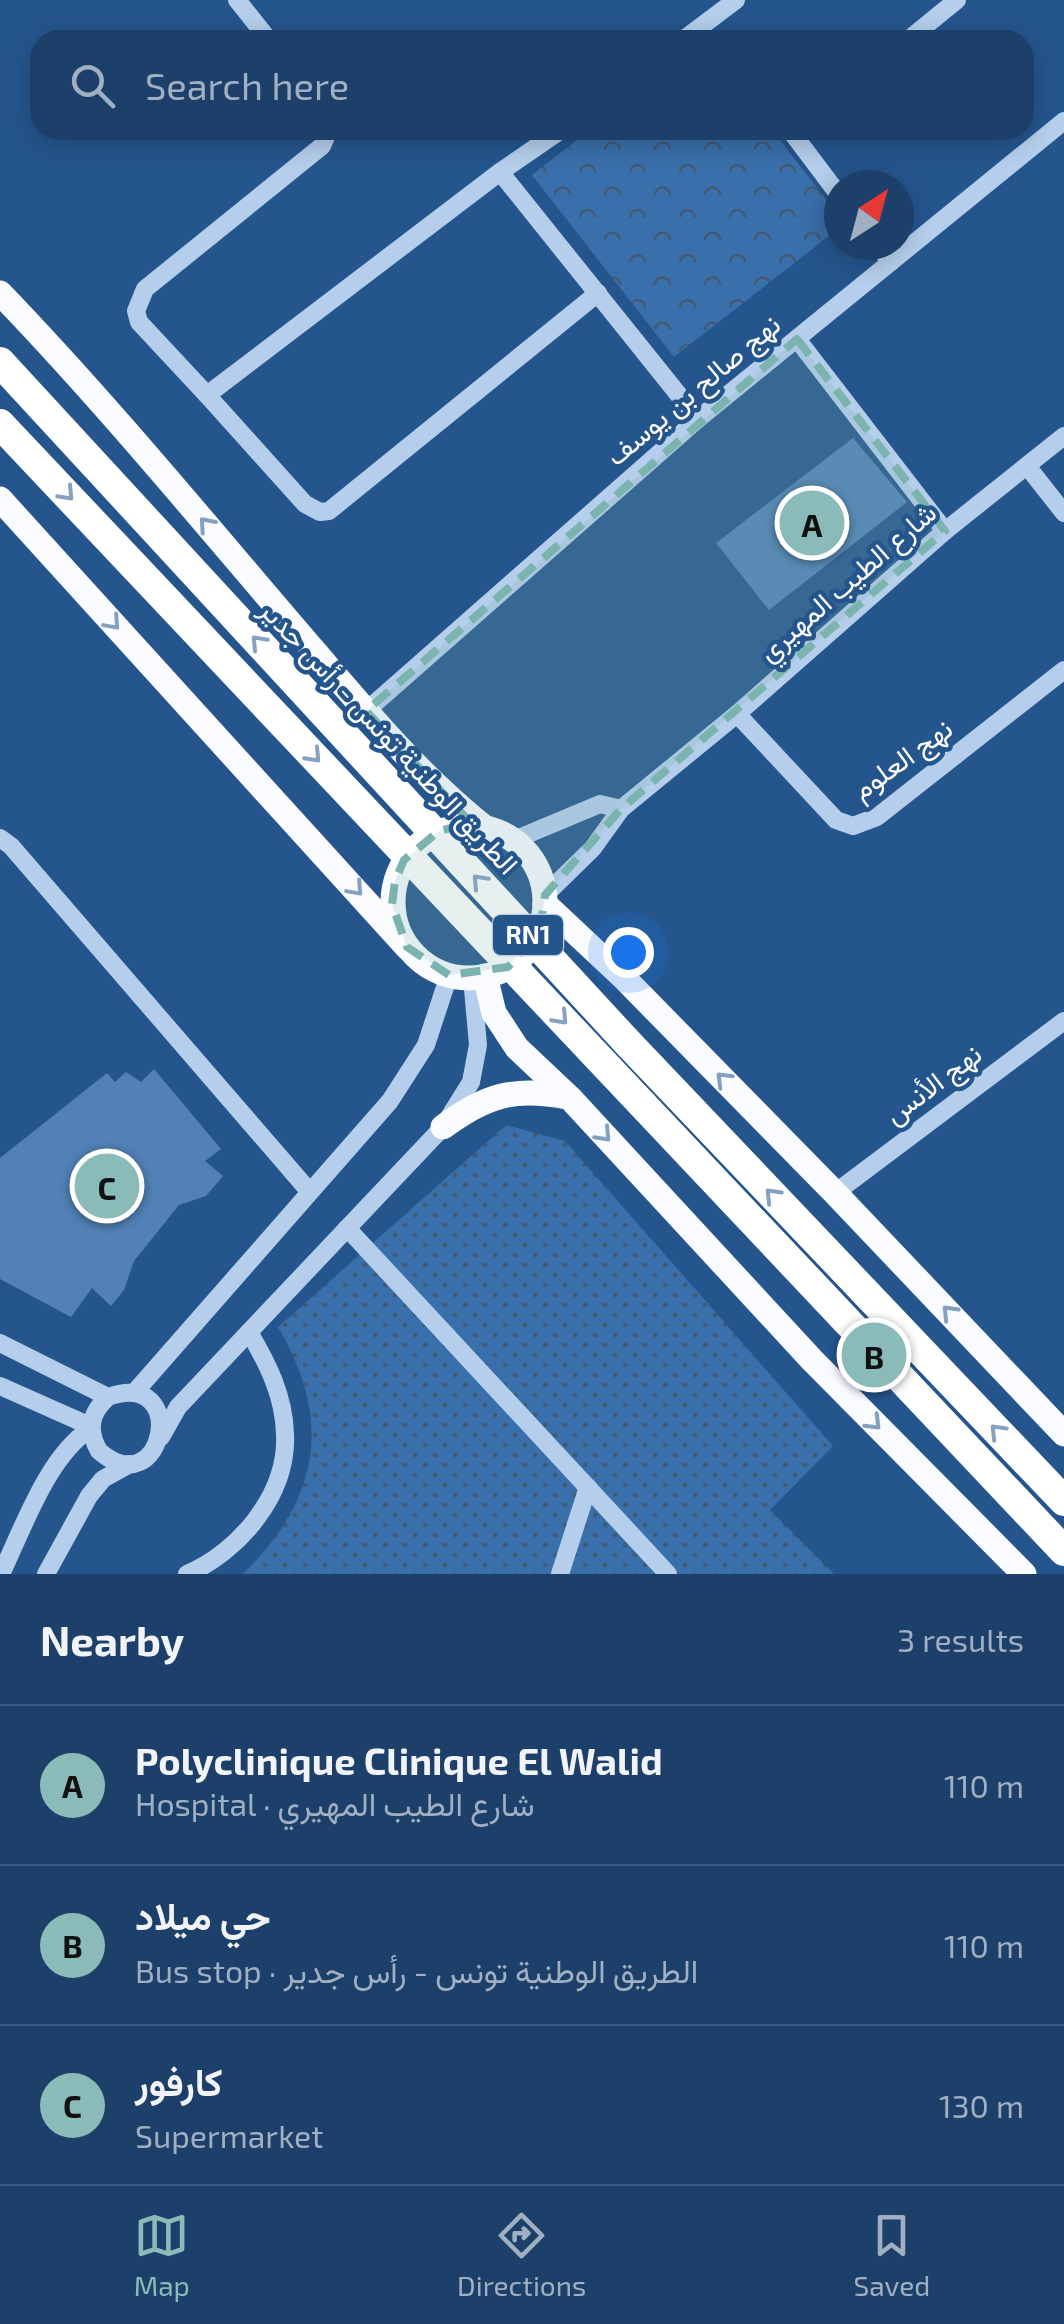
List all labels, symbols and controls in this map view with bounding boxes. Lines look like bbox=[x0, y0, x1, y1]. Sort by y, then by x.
search box bbox=[30, 30, 1034, 140]
icon: search bbox=[65, 58, 120, 113]
text: Search here bbox=[145, 62, 349, 108]
north arrow bbox=[824, 170, 914, 260]
street label: نهج صالح بن يوسف bbox=[598, 306, 789, 475]
one-way arrow bbox=[55, 483, 73, 501]
pin: A bbox=[780, 486, 844, 560]
street label: شارع الطيب المهيري bbox=[750, 495, 947, 673]
one-way arrow bbox=[199, 517, 217, 536]
street label: الطريق الوطنية تونس - رأس جدير bbox=[251, 591, 526, 882]
one-way arrow bbox=[101, 611, 119, 630]
one-way arrow bbox=[252, 636, 270, 654]
street label: نهج العلوم bbox=[844, 710, 961, 809]
one-way arrow bbox=[303, 744, 321, 762]
one-way arrow bbox=[472, 875, 490, 893]
one-way arrow bbox=[344, 877, 362, 896]
road number: RN1 bbox=[493, 915, 563, 955]
your location bbox=[603, 927, 654, 978]
one-way arrow bbox=[549, 1006, 567, 1025]
street label: نهج الأنس bbox=[877, 1036, 990, 1134]
one-way arrow bbox=[716, 1072, 734, 1090]
one-way arrow bbox=[592, 1123, 610, 1141]
pin: C bbox=[74, 1148, 140, 1224]
one-way arrow bbox=[766, 1189, 784, 1207]
one-way arrow bbox=[943, 1306, 961, 1324]
pin: B bbox=[842, 1318, 906, 1392]
one-way arrow bbox=[862, 1411, 880, 1429]
one-way arrow bbox=[991, 1424, 1009, 1442]
text: Nearby bbox=[40, 1614, 184, 1664]
text: 3 results bbox=[897, 1620, 1024, 1658]
text: Polyclinique Clinique El Walid bbox=[135, 1737, 663, 1783]
text: A bbox=[62, 1766, 83, 1804]
text: 110 m bbox=[944, 1766, 1024, 1804]
text: Hospital · شارع الطيب المهيري bbox=[135, 1784, 534, 1822]
text: حي ميلاد bbox=[135, 1892, 271, 1938]
text: B bbox=[62, 1926, 83, 1964]
text: 110 m bbox=[944, 1926, 1024, 1964]
text: Bus stop · الطريق الوطنية تونس - رأس جدير bbox=[135, 1951, 698, 1989]
text: كارفور bbox=[135, 2058, 223, 2104]
text: C bbox=[63, 2086, 82, 2124]
text: 130 m bbox=[939, 2086, 1024, 2124]
text: Supermarket bbox=[135, 2116, 323, 2154]
tab: Map bbox=[134, 2208, 190, 2302]
tab: Directions bbox=[457, 2208, 586, 2302]
tab: Saved bbox=[854, 2208, 930, 2302]

